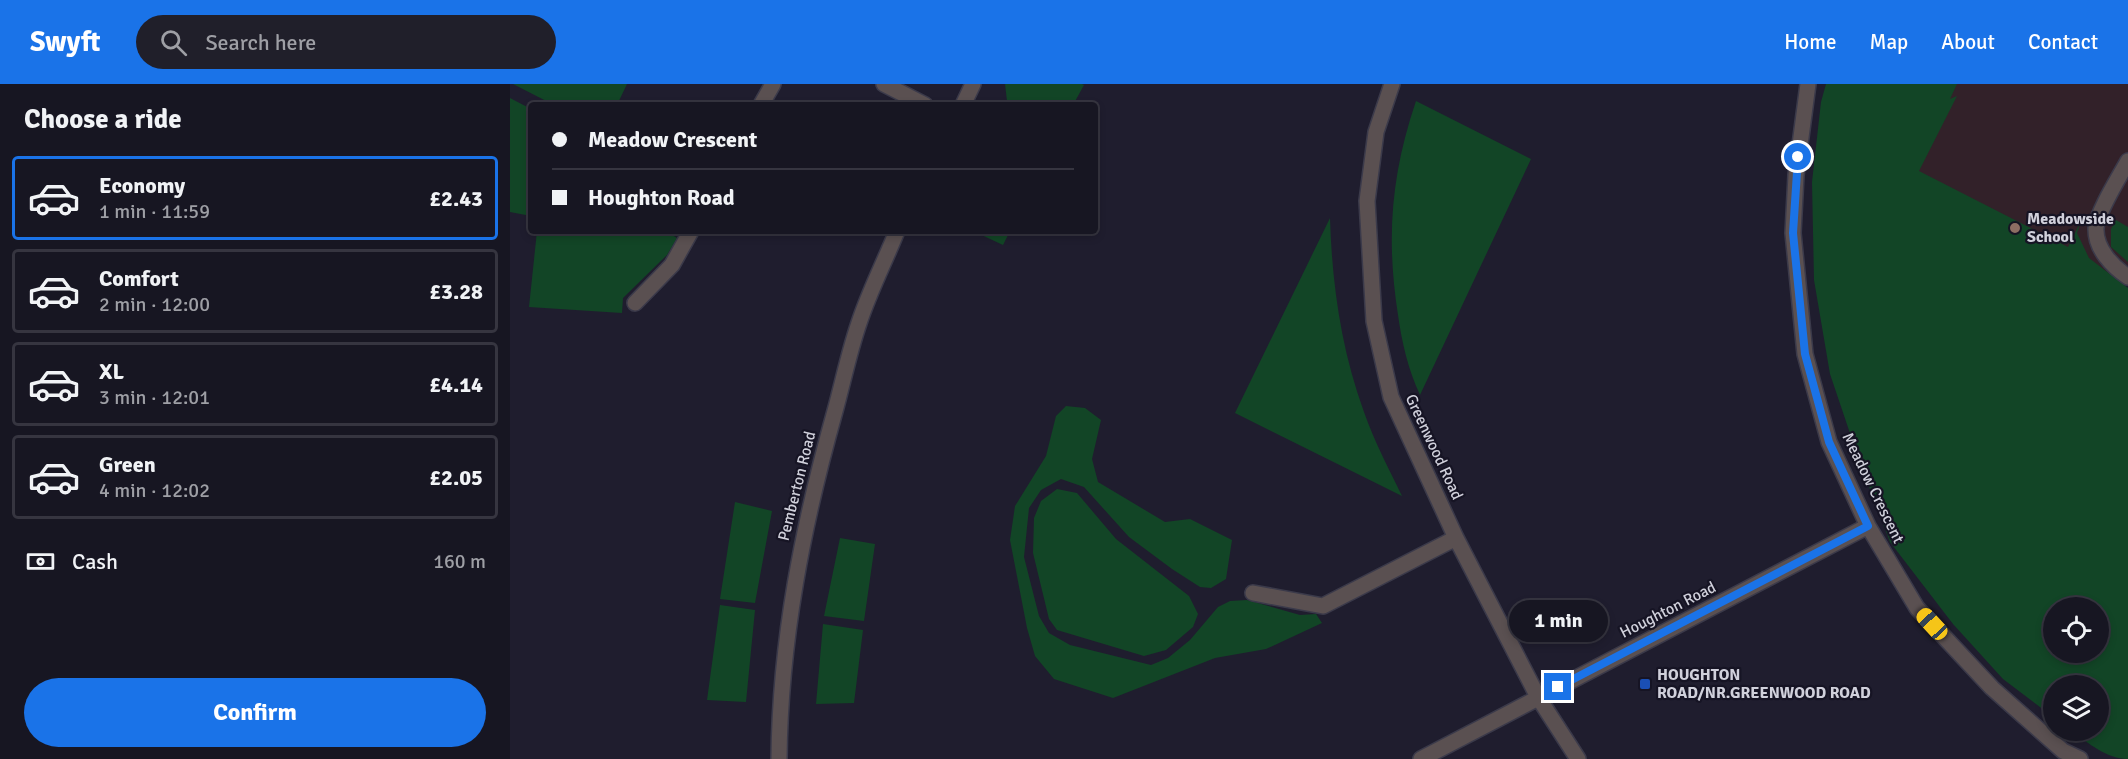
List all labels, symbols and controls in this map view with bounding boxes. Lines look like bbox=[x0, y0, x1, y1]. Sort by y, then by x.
search box bbox=[136, 15, 556, 69]
text: Swyft bbox=[30, 25, 100, 59]
icon: search bbox=[157, 26, 190, 59]
text: Search here bbox=[205, 29, 316, 56]
text: Home bbox=[1784, 29, 1837, 55]
text: Map bbox=[1870, 29, 1908, 55]
text: About bbox=[1941, 29, 1995, 55]
text: Contact bbox=[2028, 29, 2098, 55]
text: Choose a ride bbox=[24, 103, 182, 136]
text: Meadow Crescent bbox=[588, 126, 757, 153]
route start bbox=[1784, 143, 1811, 170]
icon: car bbox=[27, 171, 81, 225]
text: Economy bbox=[99, 172, 185, 199]
text: Houghton Road bbox=[588, 184, 735, 211]
text: £2.43 bbox=[429, 185, 483, 212]
text: 1 min · 11:59 bbox=[99, 199, 210, 224]
place label: Meadowside School bbox=[2027, 209, 2114, 247]
marker: Meadowside School bbox=[2008, 221, 2022, 235]
icon: car bbox=[27, 264, 81, 318]
text: Comfort bbox=[99, 265, 179, 292]
text: £3.28 bbox=[429, 278, 483, 305]
text: 2 min · 12:00 bbox=[99, 292, 210, 317]
icon: car bbox=[27, 357, 81, 411]
text: XL bbox=[99, 358, 124, 385]
text: £4.14 bbox=[429, 371, 483, 398]
text: 3 min · 12:01 bbox=[99, 385, 210, 410]
street label: Greenwood Road bbox=[1401, 391, 1467, 503]
street label: Pemberton Road bbox=[774, 429, 820, 543]
street label: Meadow Crescent bbox=[1838, 429, 1909, 547]
icon: car bbox=[27, 450, 81, 504]
text: Green bbox=[99, 451, 156, 478]
text: £2.05 bbox=[429, 464, 483, 491]
text: 4 min · 12:02 bbox=[99, 478, 210, 503]
icon: cash bbox=[24, 545, 57, 578]
text: Cash bbox=[72, 548, 118, 575]
text: 160 m bbox=[433, 549, 486, 574]
street label: Houghton Road bbox=[1617, 577, 1719, 643]
map controls bbox=[2043, 597, 2109, 741]
button: locate bbox=[2043, 597, 2109, 663]
callout: 1 min bbox=[1508, 600, 1608, 642]
car bbox=[1913, 605, 1951, 643]
text: 1 min bbox=[1534, 608, 1583, 633]
place label: HOUGHTON ROAD/NR.GREENWOOD ROAD bbox=[1657, 665, 1871, 703]
route end bbox=[1544, 673, 1571, 700]
button: layers bbox=[2043, 675, 2109, 741]
marker: HOUGHTON ROAD/NR.GREENWOOD ROAD bbox=[1638, 677, 1652, 691]
button: Confirm bbox=[24, 678, 486, 747]

